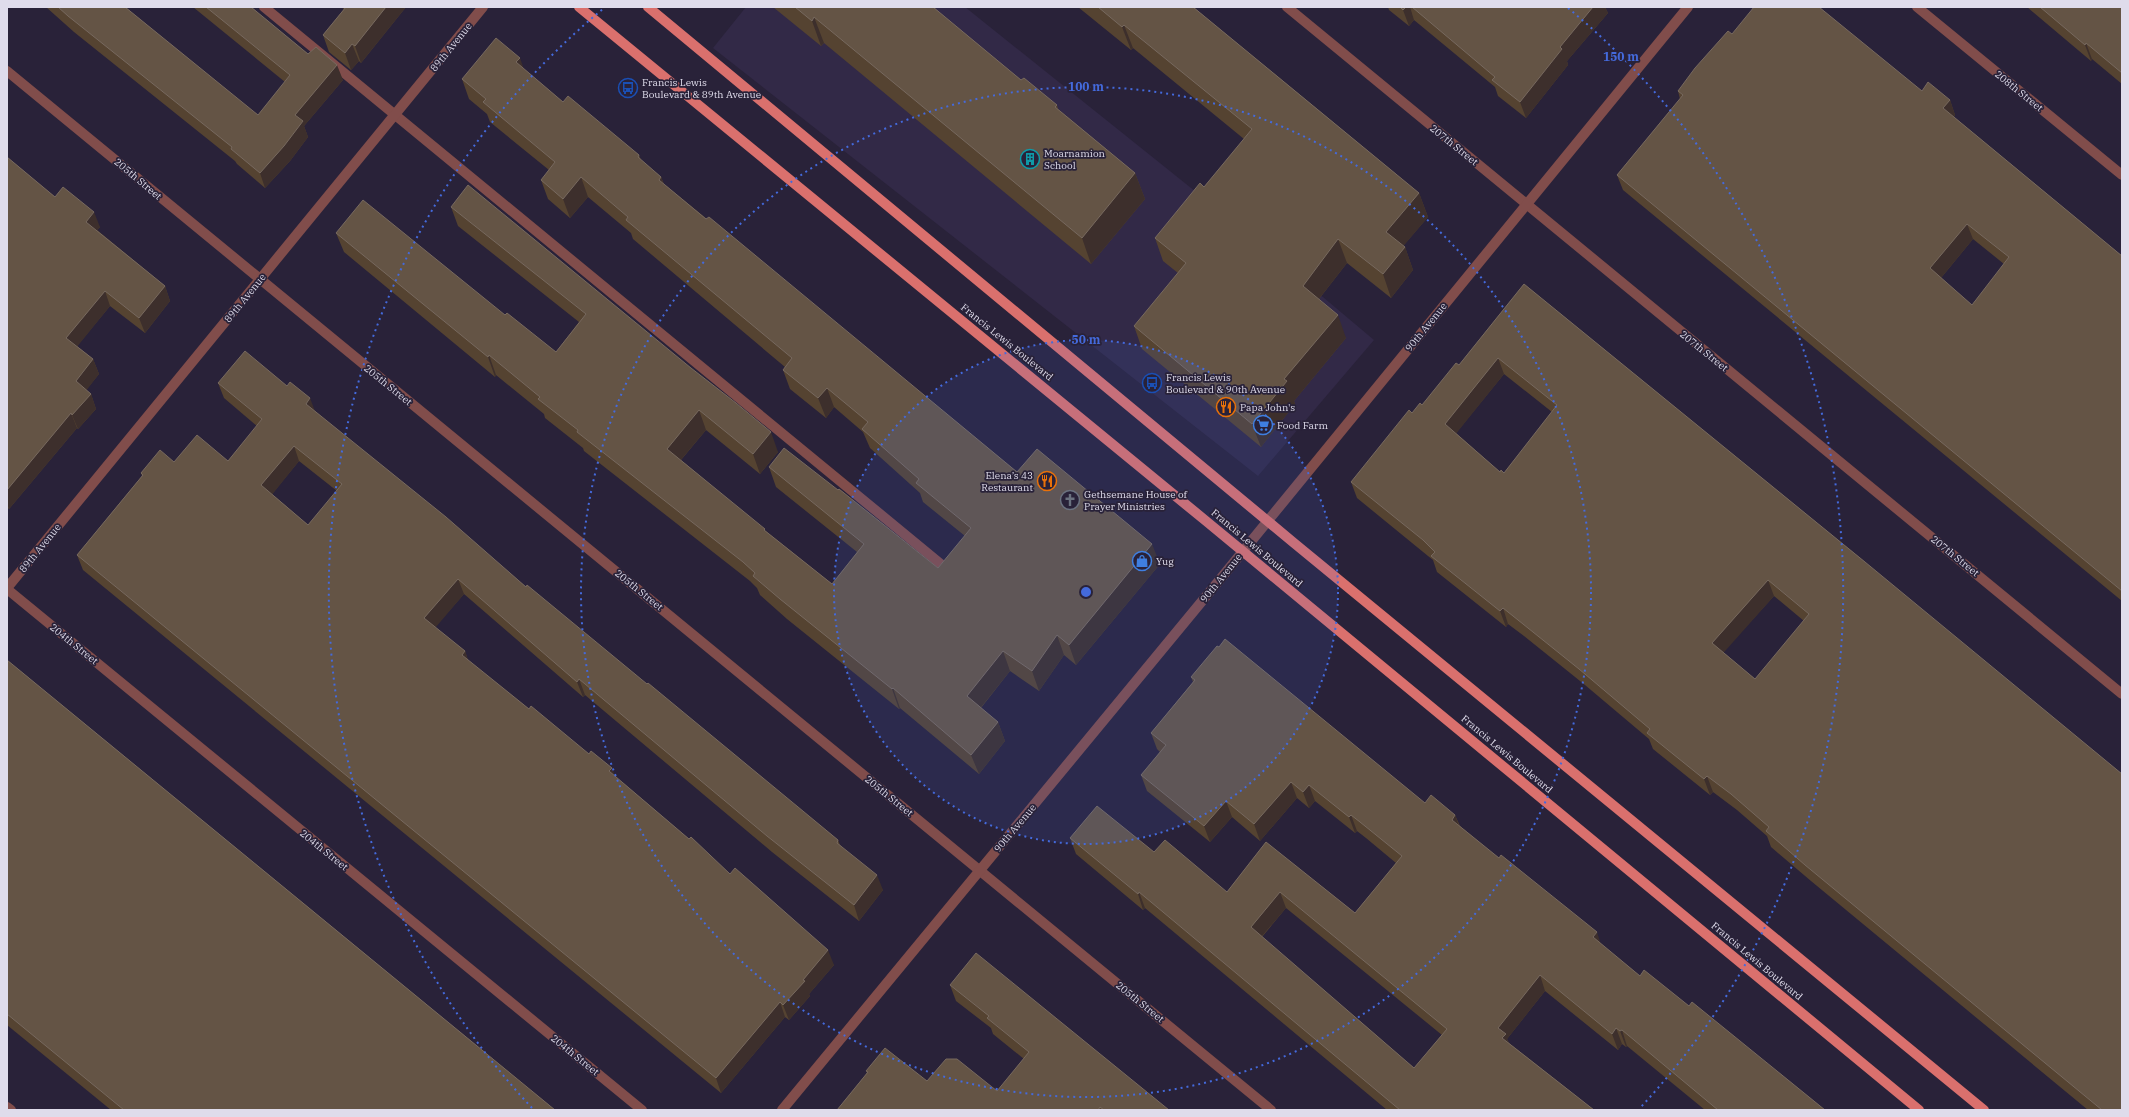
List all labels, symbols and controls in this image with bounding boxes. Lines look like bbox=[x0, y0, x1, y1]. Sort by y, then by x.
street label: 89th Avenue bbox=[427, 20, 475, 74]
text: 150 m bbox=[1603, 49, 1639, 64]
street label: 208th Street bbox=[1992, 68, 2046, 115]
place label: Francis Lewis Boulevard & 89th Avenue bbox=[642, 76, 761, 101]
bus stop icon: Francis Lewis Boulevard & 89th Avenue bbox=[617, 77, 639, 99]
text: 100 m bbox=[1068, 79, 1104, 94]
street label: 207th Street bbox=[1427, 122, 1481, 169]
place label: Moarnamion School bbox=[1044, 147, 1106, 172]
building icon: Moarnamion School bbox=[1019, 148, 1041, 170]
street label: 205th Street bbox=[112, 155, 165, 203]
street label: 89th Avenue bbox=[221, 271, 269, 325]
street label: 90th Avenue bbox=[1402, 300, 1450, 354]
street label: Francis Lewis Boulevard bbox=[958, 301, 1056, 383]
street label: 207th Street bbox=[1677, 328, 1731, 375]
text: 50 m bbox=[1072, 332, 1101, 347]
street label: 205th Street bbox=[361, 362, 415, 409]
place label: Francis Lewis Boulevard & 90th Avenue bbox=[1166, 371, 1285, 396]
bus stop icon: Francis Lewis Boulevard & 90th Avenue bbox=[1141, 372, 1163, 394]
restaurant icon: Papa John's bbox=[1215, 396, 1237, 418]
place label: Papa John's bbox=[1240, 401, 1295, 414]
supermarket icon: Food Farm bbox=[1252, 414, 1274, 436]
place label: Food Farm bbox=[1277, 419, 1328, 432]
place label: Elena’s 43 Restaurant bbox=[981, 469, 1033, 494]
restaurant icon: Elena’s 43 Restaurant bbox=[1036, 470, 1058, 492]
place label: Gethsemane House of Prayer Ministries bbox=[1084, 488, 1187, 513]
church icon: Gethsemane House of Prayer Ministries bbox=[1059, 489, 1081, 511]
street label: Francis Lewis Boulevard bbox=[1209, 506, 1305, 590]
street label: 89th Avenue bbox=[16, 521, 64, 575]
street label: 207th Street bbox=[1928, 533, 1982, 580]
shop icon: Yug bbox=[1131, 550, 1153, 572]
street label: 90th Avenue bbox=[1197, 551, 1245, 605]
place label: Yug bbox=[1156, 555, 1174, 568]
street label: 205th Street bbox=[612, 567, 666, 614]
centre of rings bbox=[1079, 585, 1093, 599]
street label: 204th Street bbox=[47, 621, 101, 668]
street label: Francis Lewis Boulevard bbox=[1459, 712, 1555, 796]
street label: 205th Street bbox=[862, 773, 916, 820]
street label: 90th Avenue bbox=[991, 801, 1039, 855]
street label: 204th Street bbox=[297, 827, 351, 874]
street label: Francis Lewis Boulevard bbox=[1709, 919, 1805, 1003]
street label: 205th Street bbox=[1113, 979, 1167, 1026]
street label: 204th Street bbox=[548, 1032, 602, 1079]

